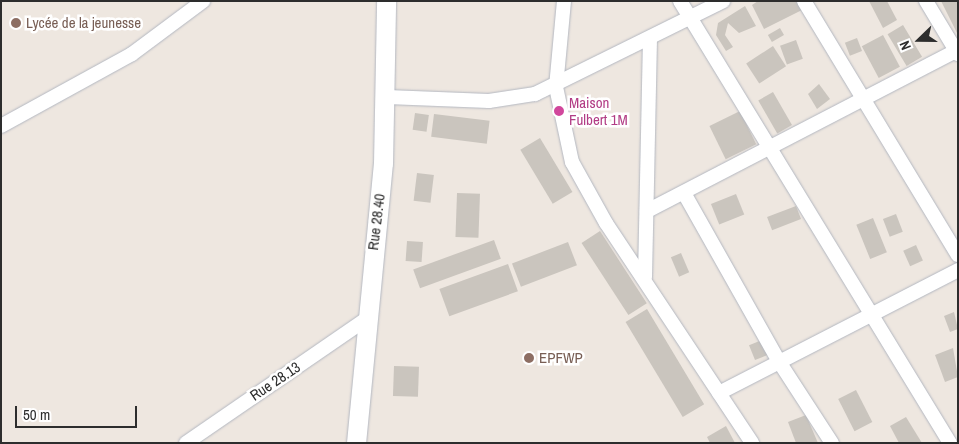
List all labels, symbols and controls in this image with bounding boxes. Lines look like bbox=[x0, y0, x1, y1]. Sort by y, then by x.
place label: Lycée de la jeunesse bbox=[26, 14, 141, 32]
north arrow bbox=[894, 15, 944, 65]
marker: Lycée de la jeunesse bbox=[10, 17, 22, 29]
text: N bbox=[895, 38, 915, 53]
place label: Maison Fulbert 1M bbox=[569, 93, 628, 128]
marker: Maison Fulbert 1M bbox=[553, 105, 565, 117]
street label: Rue 28.40 bbox=[364, 193, 388, 251]
place label: EPFWP bbox=[539, 349, 583, 367]
marker: EPFWP bbox=[523, 352, 535, 364]
street label: Rue 28.13 bbox=[246, 358, 304, 404]
scale bar bbox=[18, 396, 140, 428]
text: 50 m bbox=[23, 404, 50, 425]

